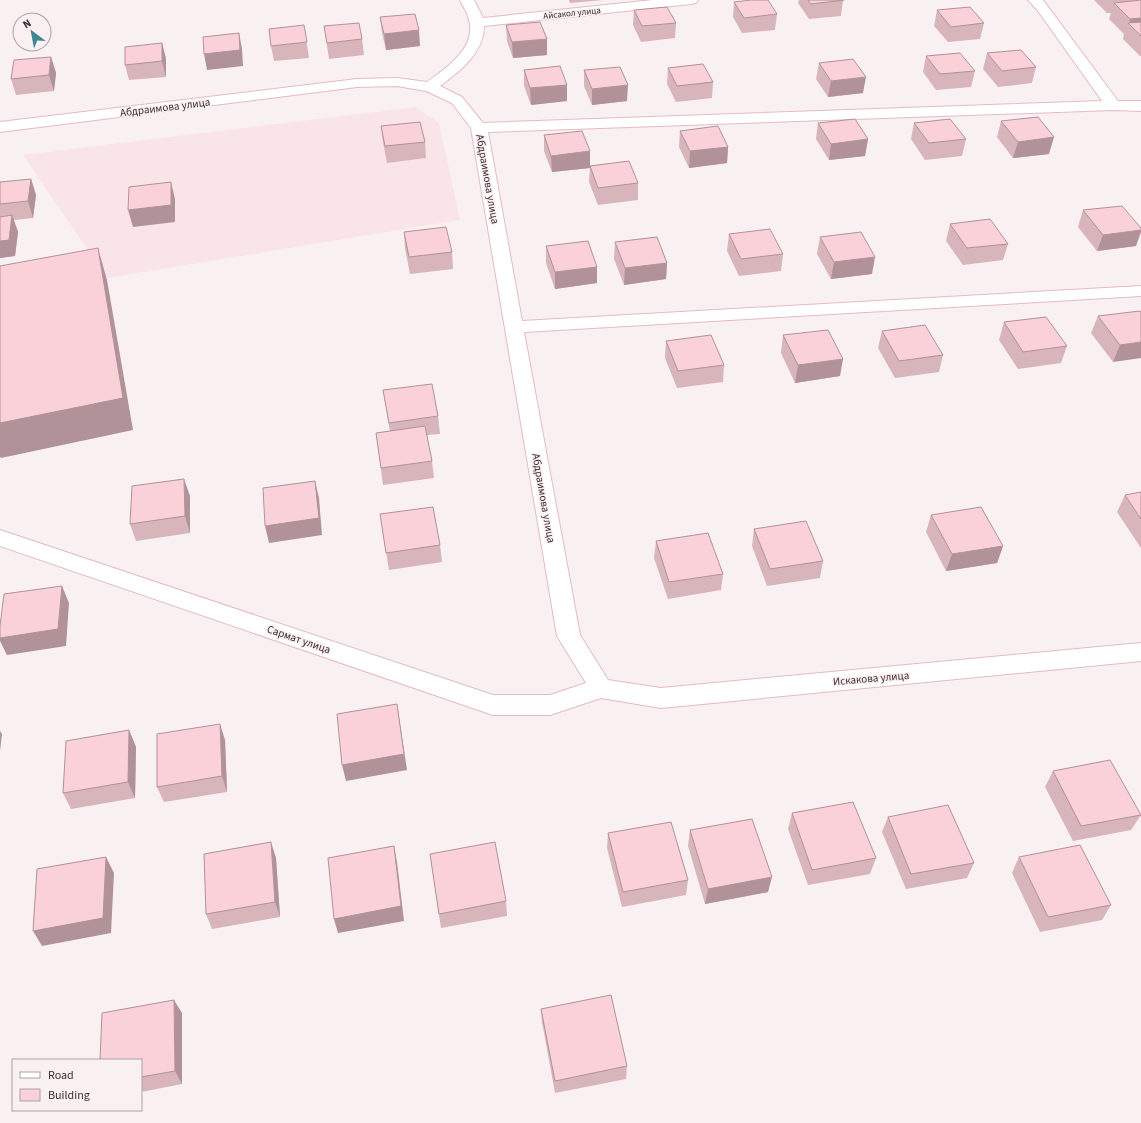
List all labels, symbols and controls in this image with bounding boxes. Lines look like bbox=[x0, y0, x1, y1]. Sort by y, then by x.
street label: Айсакол улица bbox=[543, 4, 602, 23]
north arrow bbox=[12, 12, 52, 52]
text: N bbox=[20, 16, 34, 32]
street label: Абдраимова улица bbox=[119, 95, 211, 120]
street label: Абдраимова улица bbox=[472, 133, 503, 225]
street label: Абдраимова улица bbox=[528, 452, 559, 544]
street label: Сармат улица bbox=[265, 622, 333, 657]
street label: Искакова улица bbox=[832, 668, 910, 689]
legend bbox=[12, 1059, 142, 1111]
text: Road bbox=[48, 1067, 74, 1084]
text: Building bbox=[48, 1087, 90, 1104]

